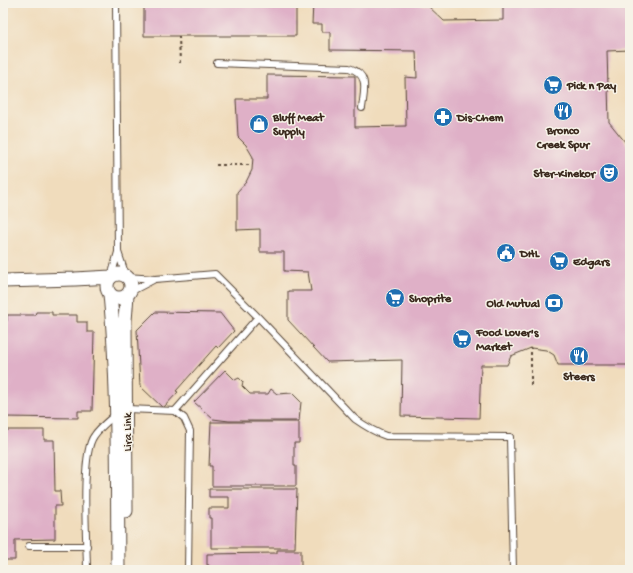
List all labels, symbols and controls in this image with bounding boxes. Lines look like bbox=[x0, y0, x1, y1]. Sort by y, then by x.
supermarket icon: Pick n Pay bbox=[542, 74, 564, 96]
place label: Pick n Pay bbox=[566, 80, 616, 94]
restaurant icon: Bronco Creek Spur bbox=[552, 100, 574, 122]
pharmacy icon: Dis-Chem bbox=[432, 106, 454, 128]
place label: Bluff Meat Supply bbox=[272, 112, 325, 140]
place label: Dis-Chem bbox=[456, 112, 504, 126]
shop icon: Bluff Meat Supply bbox=[248, 113, 270, 135]
place label: Bronco Creek Spur bbox=[536, 125, 591, 153]
theatre icon: Ster-Kinekor bbox=[598, 162, 620, 184]
place label: Ster-Kinekor bbox=[533, 168, 597, 182]
public building icon: DHL bbox=[495, 242, 517, 264]
place label: DHL bbox=[519, 248, 541, 262]
supermarket icon: Edgars bbox=[548, 250, 570, 272]
place label: Edgars bbox=[572, 256, 610, 270]
supermarket icon: Shoprite bbox=[384, 287, 406, 309]
bank icon: Old Mutual bbox=[543, 292, 565, 314]
place label: Shoprite bbox=[409, 293, 452, 307]
place label: Old Mutual bbox=[486, 298, 540, 312]
place label: Food Lover's Market bbox=[475, 327, 539, 355]
supermarket icon: Food Lover's Market bbox=[451, 328, 473, 350]
restaurant icon: Steers bbox=[568, 345, 590, 367]
place label: Steers bbox=[563, 371, 595, 385]
street label: Lira Link bbox=[122, 411, 136, 451]

